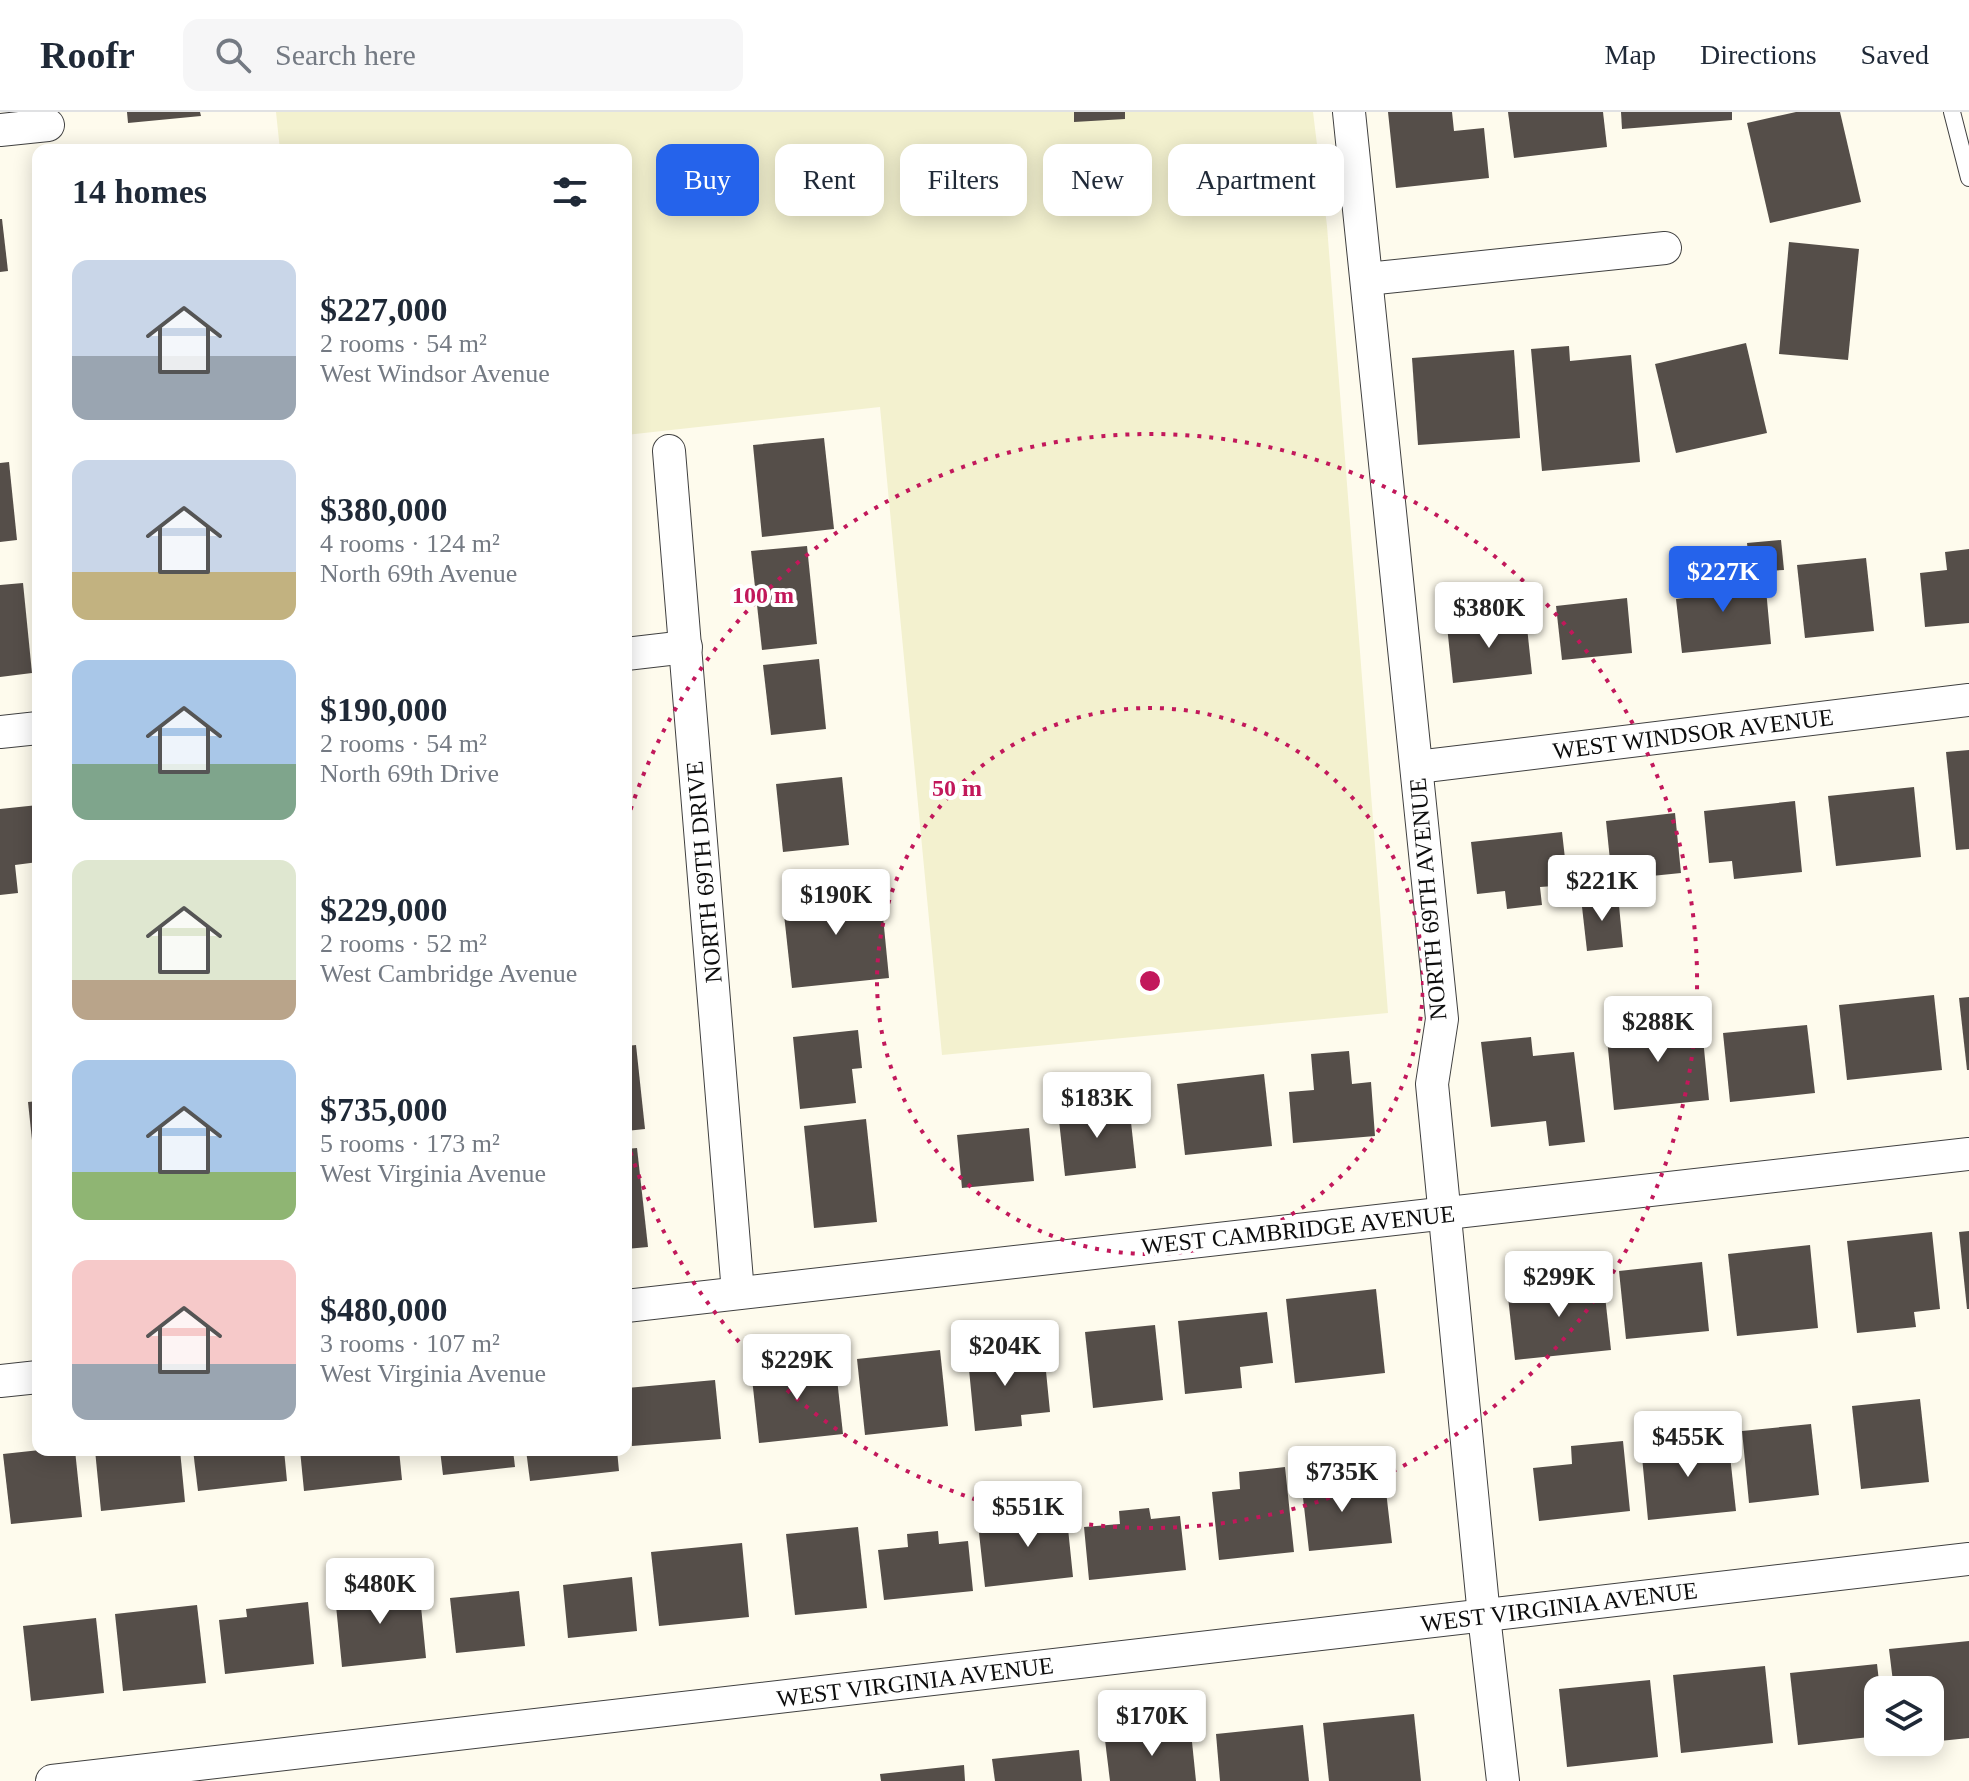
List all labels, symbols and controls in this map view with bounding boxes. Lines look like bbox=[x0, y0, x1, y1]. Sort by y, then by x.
search box bbox=[183, 19, 743, 91]
icon: search bbox=[211, 33, 255, 77]
text: Roofr bbox=[40, 34, 135, 76]
text: Search here bbox=[275, 38, 416, 71]
text: Map bbox=[1605, 39, 1656, 70]
text: Directions bbox=[1700, 39, 1817, 70]
text: Saved bbox=[1861, 39, 1929, 70]
chip: Buy bbox=[656, 144, 759, 216]
chip: Rent bbox=[775, 144, 884, 216]
chip: Filters bbox=[900, 144, 1027, 216]
chip: New bbox=[1043, 144, 1152, 216]
chip: Apartment bbox=[1168, 144, 1344, 216]
icon: filters bbox=[548, 170, 592, 214]
text: 14 homes bbox=[72, 173, 207, 210]
text: $227,000 bbox=[320, 291, 448, 328]
icon: home bbox=[136, 292, 232, 388]
text: 2 rooms · 54 m² bbox=[320, 329, 487, 358]
text: West Windsor Avenue bbox=[320, 359, 550, 388]
text: $380,000 bbox=[320, 491, 448, 528]
icon: home bbox=[136, 492, 232, 588]
text: 4 rooms · 124 m² bbox=[320, 529, 500, 558]
pin: $227K bbox=[1667, 546, 1779, 614]
text: $227K bbox=[1687, 557, 1759, 586]
text: North 69th Avenue bbox=[320, 559, 517, 588]
text: 100 m bbox=[732, 582, 794, 608]
pin: $380K bbox=[1433, 582, 1545, 650]
text: $380K bbox=[1453, 593, 1525, 622]
text: $190,000 bbox=[320, 691, 448, 728]
icon: home bbox=[136, 692, 232, 788]
street label: WEST WINDSOR AVENUE bbox=[1551, 704, 1835, 764]
text: 2 rooms · 54 m² bbox=[320, 729, 487, 758]
text: North 69th Drive bbox=[320, 759, 499, 788]
street label: NORTH 69TH DRIVE bbox=[681, 760, 727, 984]
text: 50 m bbox=[932, 775, 982, 801]
street label: NORTH 69TH AVENUE bbox=[1404, 777, 1452, 1021]
pin: $221K bbox=[1546, 855, 1658, 923]
text: $221K bbox=[1566, 866, 1638, 895]
pin: $190K bbox=[780, 869, 892, 937]
text: $190K bbox=[800, 880, 872, 909]
text: $229,000 bbox=[320, 891, 448, 928]
icon: home bbox=[136, 892, 232, 988]
text: 2 rooms · 52 m² bbox=[320, 929, 487, 958]
text: West Cambridge Avenue bbox=[320, 959, 577, 988]
centre of rings bbox=[1136, 967, 1164, 995]
pin: $288K bbox=[1602, 996, 1714, 1064]
text: $288K bbox=[1622, 1007, 1694, 1036]
pin: $183K bbox=[1041, 1072, 1153, 1140]
text: $183K bbox=[1061, 1083, 1133, 1112]
text: $735,000 bbox=[320, 1091, 448, 1128]
icon: home bbox=[136, 1092, 232, 1188]
text: 5 rooms · 173 m² bbox=[320, 1129, 500, 1158]
text: West Virginia Avenue bbox=[320, 1159, 546, 1188]
street label: WEST CAMBRIDGE AVENUE bbox=[1140, 1201, 1456, 1259]
pin: $299K bbox=[1503, 1251, 1615, 1319]
text: $299K bbox=[1523, 1262, 1595, 1291]
text: $480,000 bbox=[320, 1291, 448, 1328]
icon: home bbox=[136, 1292, 232, 1388]
pin: $204K bbox=[949, 1320, 1061, 1388]
text: 3 rooms · 107 m² bbox=[320, 1329, 500, 1358]
text: $204K bbox=[969, 1331, 1041, 1360]
pin: $229K bbox=[741, 1334, 853, 1402]
text: $229K bbox=[761, 1345, 833, 1374]
text: West Virginia Avenue bbox=[320, 1359, 546, 1388]
pin: $455K bbox=[1632, 1411, 1744, 1479]
text: $455K bbox=[1652, 1422, 1724, 1451]
pin: $735K bbox=[1286, 1446, 1398, 1514]
text: $735K bbox=[1306, 1457, 1378, 1486]
pin: $551K bbox=[972, 1481, 1084, 1549]
text: $551K bbox=[992, 1492, 1064, 1521]
pin: $480K bbox=[324, 1558, 436, 1626]
text: $480K bbox=[344, 1569, 416, 1598]
street label: WEST VIRGINIA AVENUE bbox=[1419, 1577, 1699, 1637]
street label: WEST VIRGINIA AVENUE bbox=[775, 1652, 1055, 1712]
map controls bbox=[1864, 1676, 1944, 1756]
button: layers bbox=[1864, 1676, 1944, 1756]
pin: $170K bbox=[1096, 1690, 1208, 1758]
text: $170K bbox=[1116, 1701, 1188, 1730]

